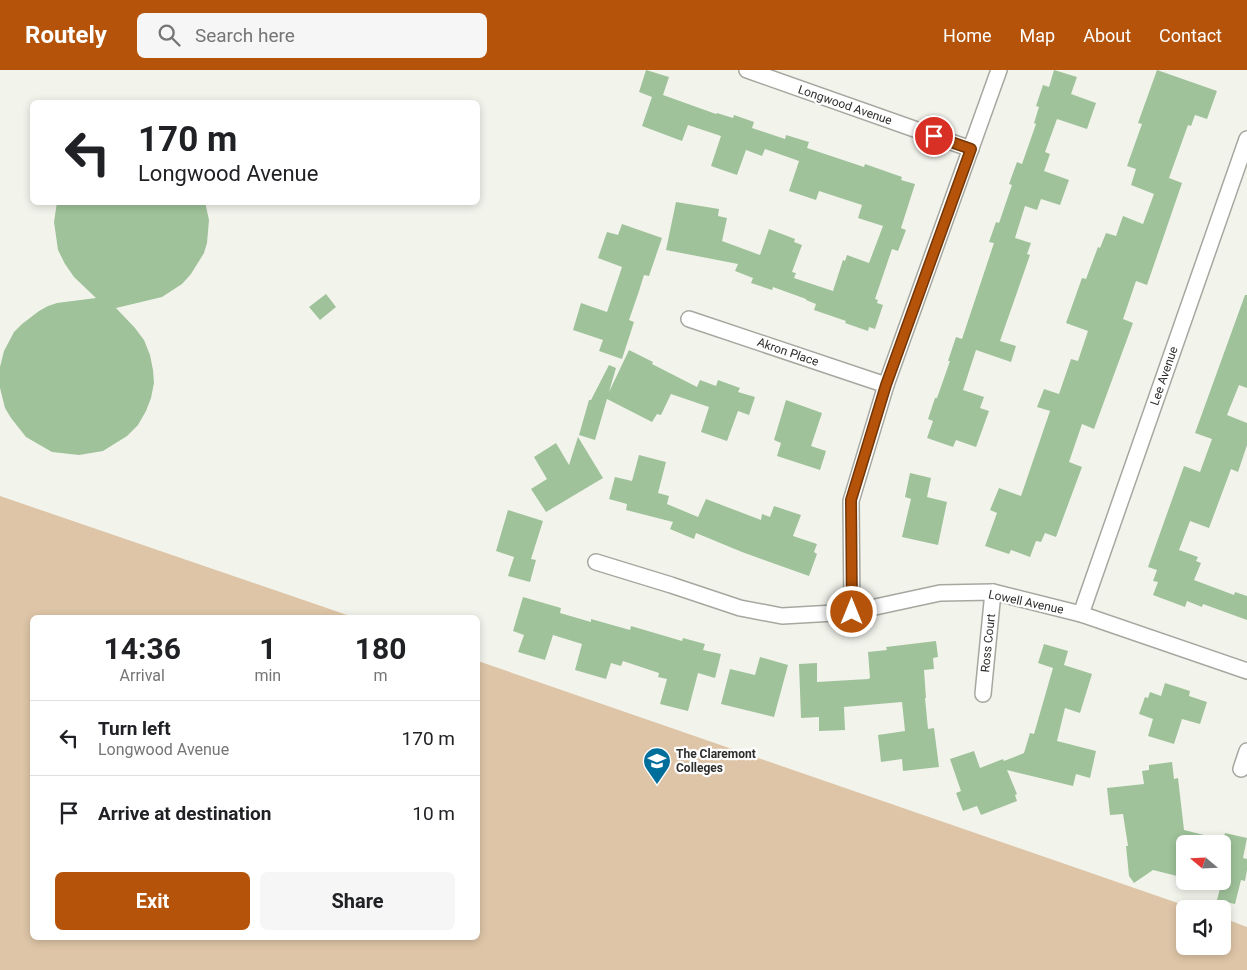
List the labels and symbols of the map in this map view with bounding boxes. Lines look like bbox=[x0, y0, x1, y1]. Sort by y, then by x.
street label: Longwood Avenue bbox=[796, 82, 894, 128]
pin bbox=[913, 115, 955, 157]
street label: Akron Place bbox=[755, 335, 821, 369]
street label: Lee Avenue bbox=[1147, 345, 1181, 407]
position arrow bbox=[825, 585, 877, 637]
street label: Lowell Avenue bbox=[987, 587, 1065, 617]
street label: Ross Court bbox=[978, 613, 998, 673]
school or university icon: The Claremont Colleges bbox=[642, 746, 672, 785]
place label: The Claremont Colleges bbox=[676, 747, 756, 775]
north arrow bbox=[1176, 835, 1231, 890]

